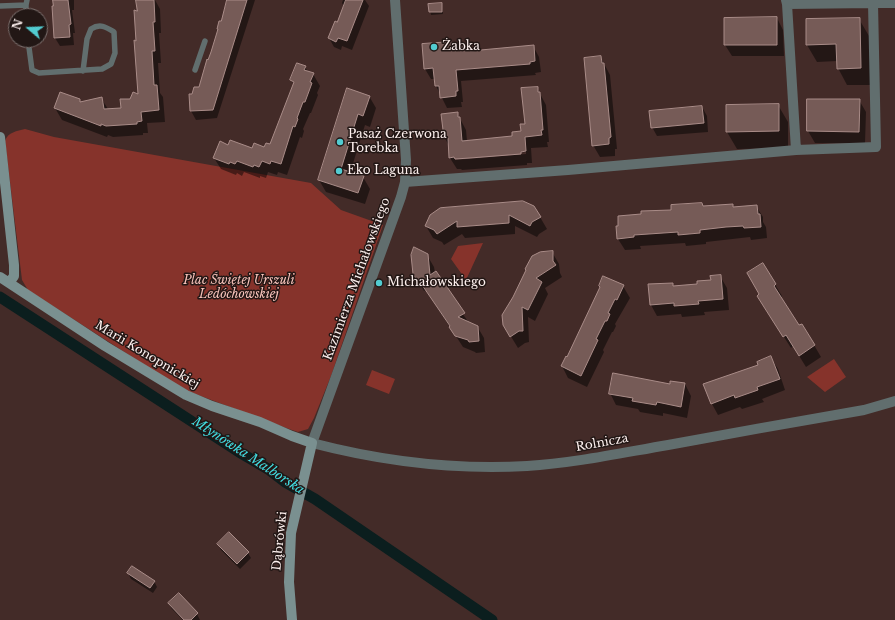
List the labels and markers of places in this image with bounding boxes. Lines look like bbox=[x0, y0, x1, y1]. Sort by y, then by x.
place label: Żabka bbox=[442, 40, 480, 54]
marker: Żabka bbox=[429, 42, 439, 52]
place label: Pasaż Czerwona Torebka bbox=[348, 128, 447, 156]
marker: Pasaż Czerwona Torebka bbox=[335, 137, 345, 147]
place label: Eko Laguna bbox=[347, 164, 419, 178]
marker: Eko Laguna bbox=[334, 166, 344, 176]
place label: Michałowskiego bbox=[387, 276, 486, 290]
marker: Michałowskiego bbox=[374, 278, 384, 288]

